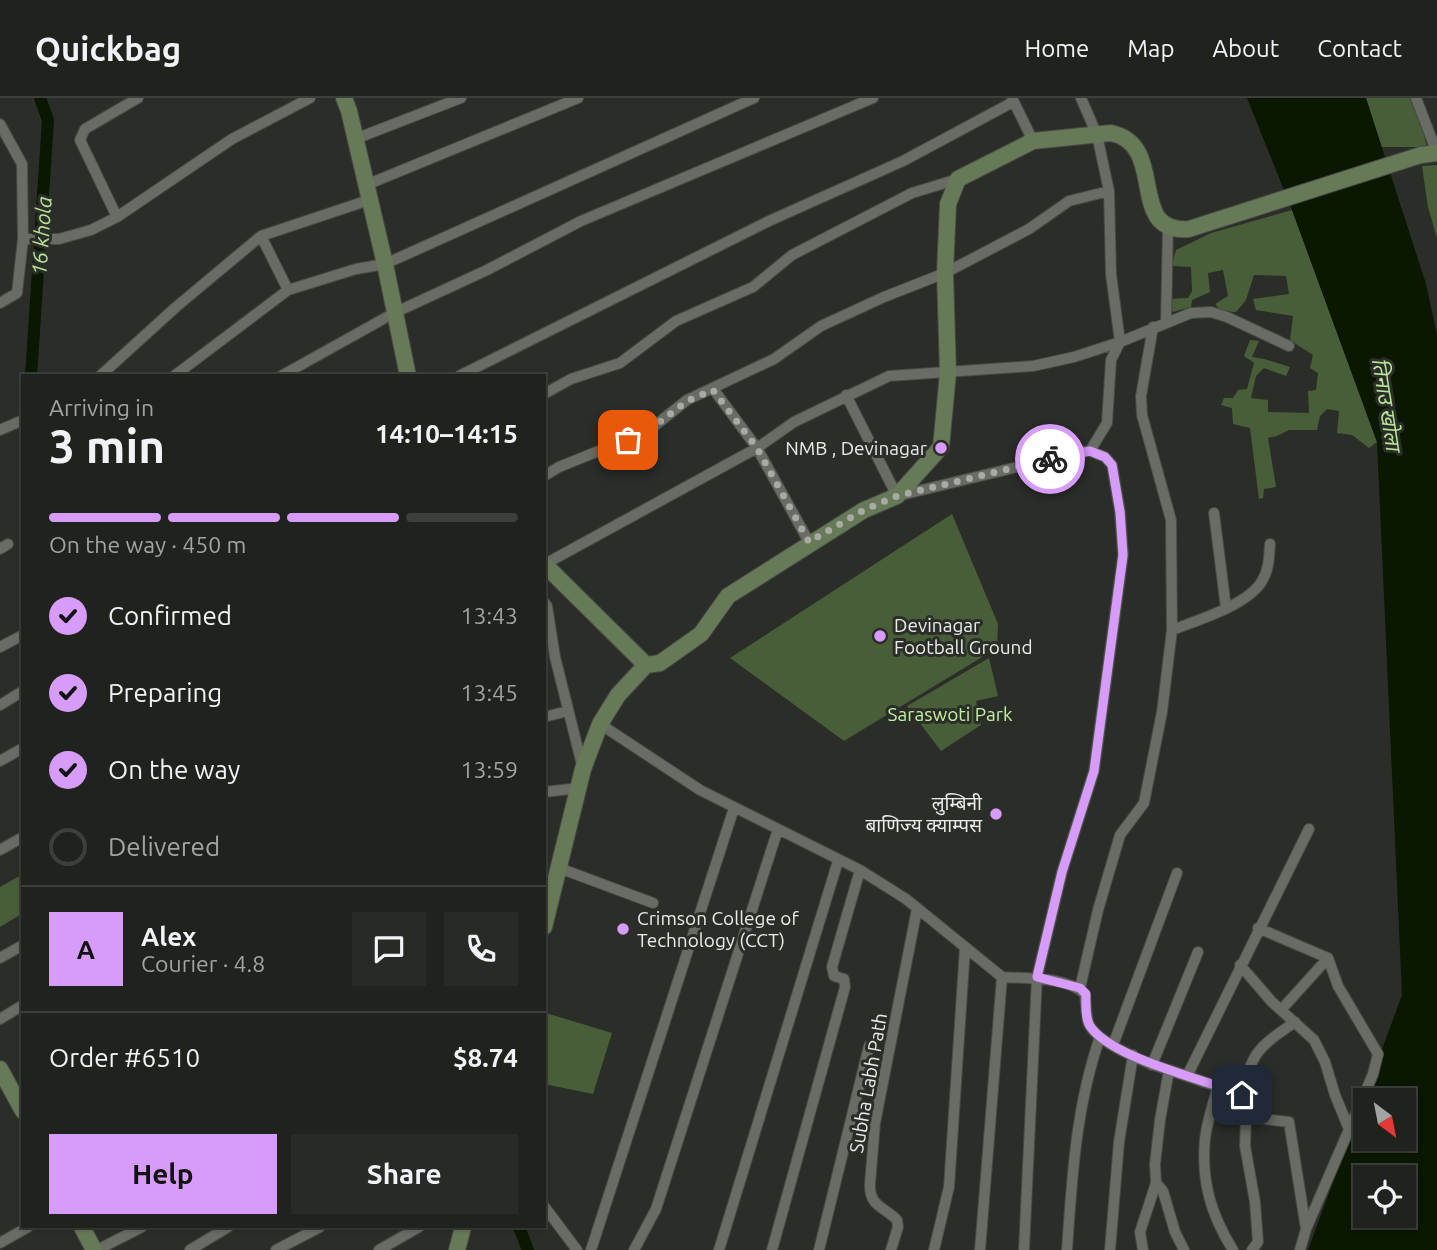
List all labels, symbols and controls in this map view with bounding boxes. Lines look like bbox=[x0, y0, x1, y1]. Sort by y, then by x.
text: Quickbag bbox=[35, 30, 181, 67]
text: Home bbox=[1024, 35, 1089, 62]
text: Map bbox=[1127, 35, 1174, 62]
text: About bbox=[1212, 35, 1279, 62]
text: Contact bbox=[1317, 35, 1402, 62]
water label: 16 khola bbox=[26, 196, 56, 276]
water label: तिनाउ खोला bbox=[1368, 356, 1407, 455]
text: Arriving in bbox=[49, 395, 154, 420]
pin bbox=[598, 410, 658, 470]
text: 14:10–14:15 bbox=[375, 419, 518, 448]
text: 3 min bbox=[49, 420, 165, 472]
icon: bag bbox=[609, 421, 647, 459]
courier bbox=[1015, 424, 1085, 494]
place label: NMB , Devinagar bbox=[785, 437, 927, 459]
marker: NMB , Devinagar bbox=[933, 440, 949, 456]
icon: bike bbox=[1031, 440, 1069, 478]
text: On the way · 450 m bbox=[49, 532, 246, 557]
icon: check bbox=[49, 597, 87, 635]
text: Confirmed bbox=[108, 601, 232, 630]
text: 13:43 bbox=[460, 603, 518, 628]
place label: Devinagar Football Ground bbox=[894, 614, 1033, 658]
marker: Devinagar Football Ground bbox=[872, 628, 888, 644]
icon: check bbox=[49, 674, 87, 712]
text: Preparing bbox=[108, 678, 222, 707]
text: 13:45 bbox=[460, 680, 518, 705]
park label: Saraswoti Park bbox=[888, 703, 1013, 725]
icon: check bbox=[49, 751, 87, 789]
text: On the way bbox=[108, 755, 240, 784]
text: 13:59 bbox=[460, 757, 518, 782]
place label: लुम्बिनी बाणिज्य क्याम्पस bbox=[866, 792, 983, 836]
marker: लुम्बिनी बाणिज्य क्याम्पस bbox=[988, 806, 1004, 822]
text: Delivered bbox=[108, 832, 220, 861]
place label: Crimson College of Technology (CCT) bbox=[637, 907, 799, 951]
button: chat bbox=[352, 912, 426, 986]
button: phone bbox=[444, 912, 518, 986]
marker: Crimson College of Technology (CCT) bbox=[615, 921, 631, 937]
text: Alex bbox=[141, 922, 196, 951]
text: A bbox=[77, 935, 95, 964]
text: Courier · 4.8 bbox=[141, 951, 265, 976]
street label: Subha Labh Path bbox=[845, 1011, 891, 1155]
text: Order #6510 bbox=[49, 1043, 200, 1072]
text: $8.74 bbox=[453, 1043, 518, 1072]
pin bbox=[1212, 1065, 1272, 1125]
icon: home bbox=[1223, 1076, 1261, 1114]
north arrow bbox=[1353, 1088, 1416, 1152]
map controls bbox=[1353, 1088, 1416, 1228]
button: Help bbox=[49, 1134, 277, 1214]
button: Share bbox=[291, 1134, 518, 1214]
button: locate bbox=[1353, 1165, 1416, 1228]

